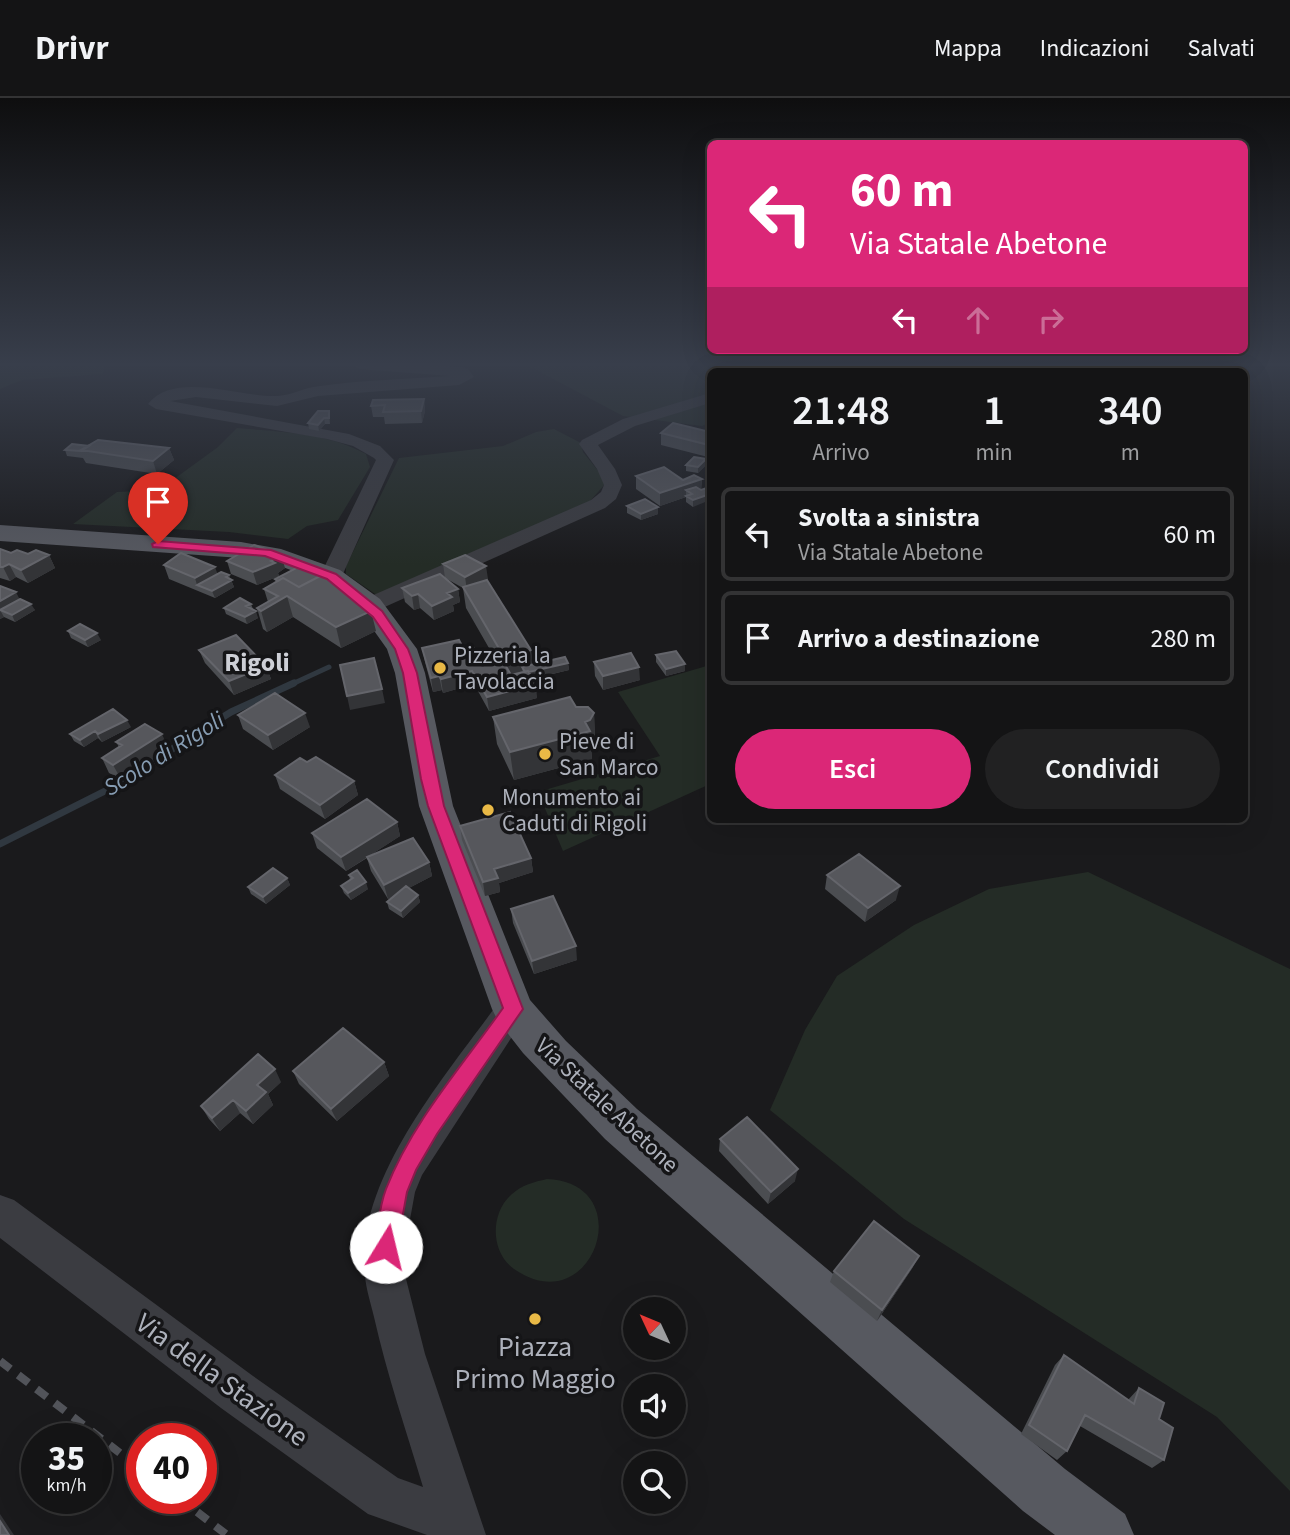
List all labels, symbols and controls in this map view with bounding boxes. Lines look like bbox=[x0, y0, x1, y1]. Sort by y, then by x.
text: Drivr bbox=[35, 25, 109, 72]
text: Mappa bbox=[934, 31, 1002, 66]
text: Indicazioni bbox=[1040, 31, 1149, 66]
text: Salvati bbox=[1187, 31, 1255, 66]
text: 60 m bbox=[850, 156, 954, 226]
icon: left bbox=[735, 168, 826, 259]
text: Via Statale Abetone bbox=[850, 221, 1107, 267]
icon: left bbox=[886, 301, 924, 339]
icon: ahead bbox=[959, 301, 997, 339]
icon: right bbox=[1032, 301, 1070, 339]
text: 21:48 bbox=[792, 381, 890, 441]
text: 1 bbox=[983, 381, 1005, 441]
text: 340 bbox=[1098, 381, 1163, 441]
text: Arrivo bbox=[813, 436, 870, 469]
text: min bbox=[975, 436, 1013, 469]
text: m bbox=[1121, 436, 1140, 469]
pin bbox=[128, 472, 188, 544]
icon: arrive bbox=[139, 483, 177, 521]
text: Svolta a sinistra bbox=[798, 499, 980, 536]
icon: left bbox=[739, 515, 777, 553]
text: 60 m bbox=[1163, 516, 1216, 553]
text: Via Statale Abetone bbox=[798, 536, 983, 569]
icon: arrive bbox=[739, 619, 777, 657]
text: Arrivo a destinazione bbox=[798, 620, 1040, 657]
text: 280 m bbox=[1150, 620, 1216, 657]
place label: Pizzeria la Tavolaccia bbox=[454, 639, 555, 698]
district label: Rigoli bbox=[224, 644, 290, 681]
marker: Pizzeria la Tavolaccia bbox=[432, 660, 448, 676]
water label: Scolo di Rigoli bbox=[97, 703, 232, 805]
place label: Pieve di San Marco bbox=[559, 725, 659, 784]
button: Esci bbox=[735, 729, 971, 809]
button: Condividi bbox=[985, 729, 1220, 809]
marker: Pieve di San Marco bbox=[537, 746, 553, 762]
place label: Monumento ai Caduti di Rigoli bbox=[502, 781, 647, 840]
marker: Monumento ai Caduti di Rigoli bbox=[480, 802, 496, 818]
street label: Via Statale Abetone bbox=[528, 1030, 686, 1180]
position arrow bbox=[349, 1210, 423, 1284]
north arrow bbox=[623, 1297, 686, 1360]
map controls bbox=[623, 1297, 686, 1514]
street label: Via della Stazione bbox=[127, 1304, 317, 1456]
marker: Piazza Primo Maggio bbox=[527, 1311, 543, 1327]
place label: Piazza Primo Maggio bbox=[454, 1327, 616, 1399]
button: sound bbox=[623, 1374, 686, 1437]
speed limit sign: 40 bbox=[126, 1423, 217, 1514]
text: 35 bbox=[48, 1434, 85, 1484]
button: search bbox=[623, 1451, 686, 1514]
text: km/h bbox=[47, 1473, 86, 1498]

